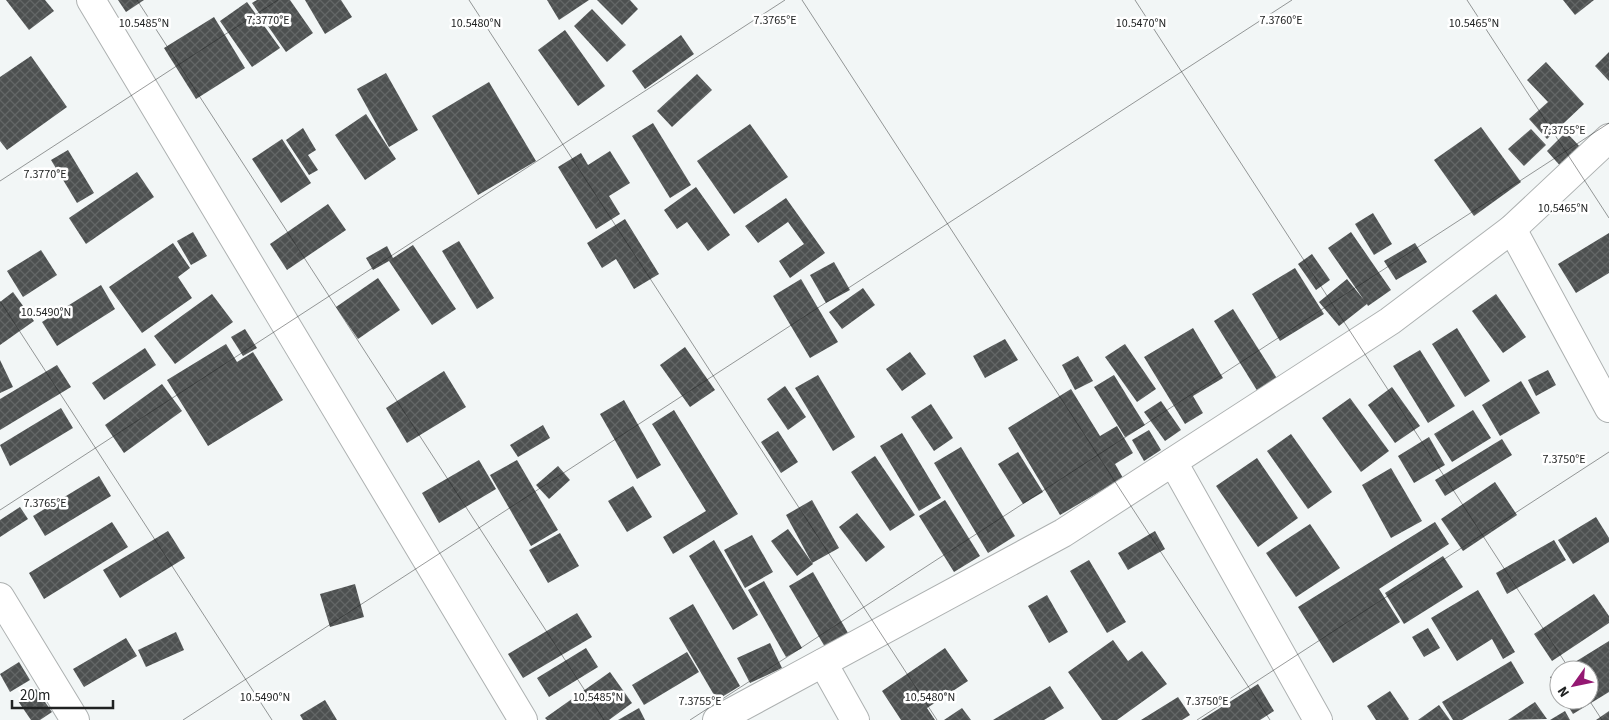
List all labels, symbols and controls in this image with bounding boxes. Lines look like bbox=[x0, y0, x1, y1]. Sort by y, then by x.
text: 7.3770°E bbox=[246, 12, 290, 29]
text: 7.3765°E bbox=[753, 12, 797, 29]
text: 7.3760°E bbox=[1259, 12, 1303, 29]
text: 10.5485°N bbox=[119, 15, 169, 32]
text: 10.5480°N bbox=[451, 15, 501, 32]
text: 10.5470°N bbox=[1116, 15, 1166, 32]
text: 10.5465°N bbox=[1449, 15, 1499, 32]
text: 7.3755°E bbox=[1542, 122, 1586, 139]
text: 7.3770°E bbox=[23, 166, 67, 183]
text: 10.5465°N bbox=[1538, 200, 1588, 217]
text: 10.5490°N bbox=[21, 304, 71, 321]
text: 7.3750°E bbox=[1542, 451, 1586, 468]
text: 7.3765°E bbox=[23, 495, 67, 512]
north arrow bbox=[1549, 660, 1599, 710]
scale bar bbox=[12, 678, 114, 710]
text: N bbox=[1553, 682, 1575, 701]
text: 20 m bbox=[20, 685, 50, 706]
text: 10.5490°N bbox=[240, 689, 290, 706]
text: 10.5485°N bbox=[573, 689, 623, 706]
text: 10.5480°N bbox=[905, 689, 955, 706]
text: 7.3755°E bbox=[678, 693, 722, 710]
text: 7.3750°E bbox=[1185, 693, 1229, 710]

